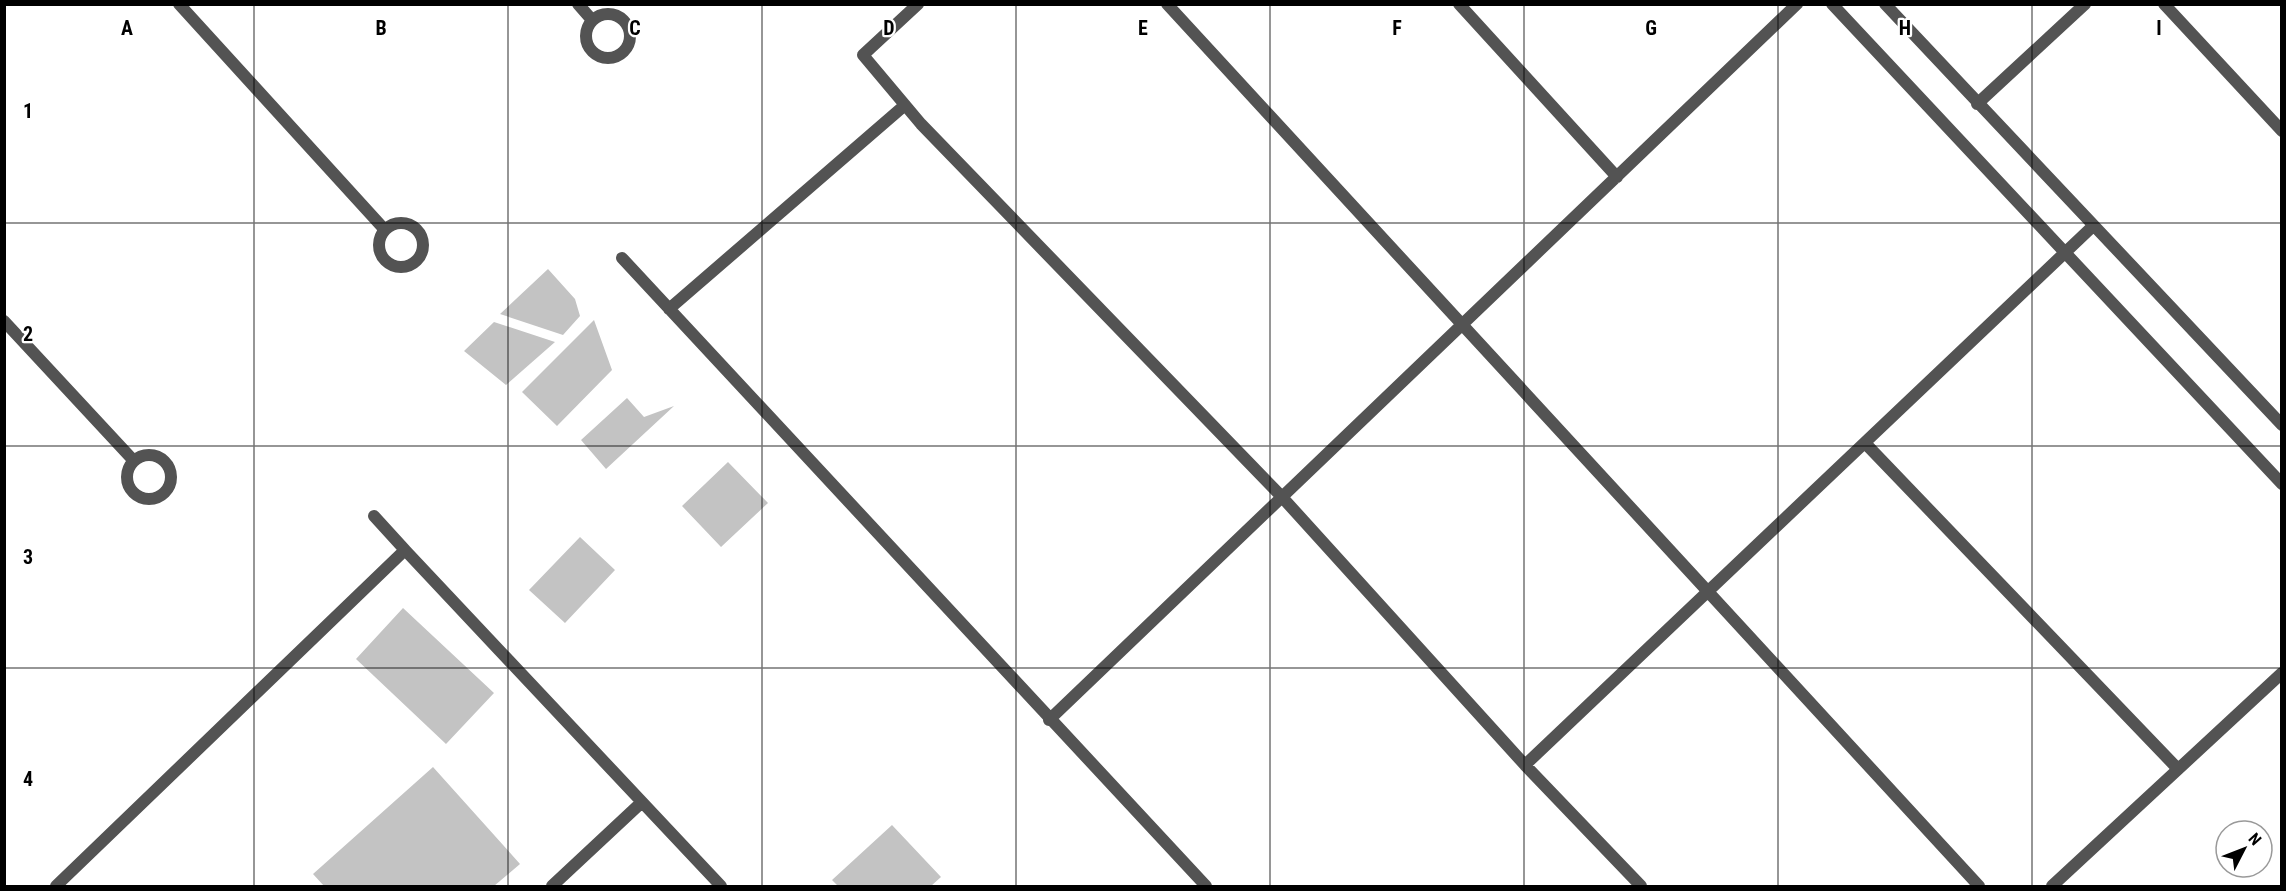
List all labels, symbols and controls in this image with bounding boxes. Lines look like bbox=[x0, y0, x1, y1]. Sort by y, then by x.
text: A bbox=[121, 16, 133, 40]
text: B bbox=[375, 16, 387, 40]
text: C bbox=[629, 16, 641, 40]
text: D bbox=[883, 16, 895, 40]
text: E bbox=[1138, 16, 1148, 40]
text: F bbox=[1392, 16, 1402, 40]
text: G bbox=[1645, 16, 1657, 40]
text: H bbox=[1899, 16, 1911, 40]
text: I bbox=[2156, 16, 2162, 40]
text: 1 bbox=[23, 99, 33, 123]
text: 2 bbox=[23, 322, 33, 346]
text: 3 bbox=[23, 545, 33, 569]
text: 4 bbox=[23, 767, 33, 791]
north arrow bbox=[2214, 819, 2274, 879]
text: N bbox=[2244, 829, 2265, 849]

